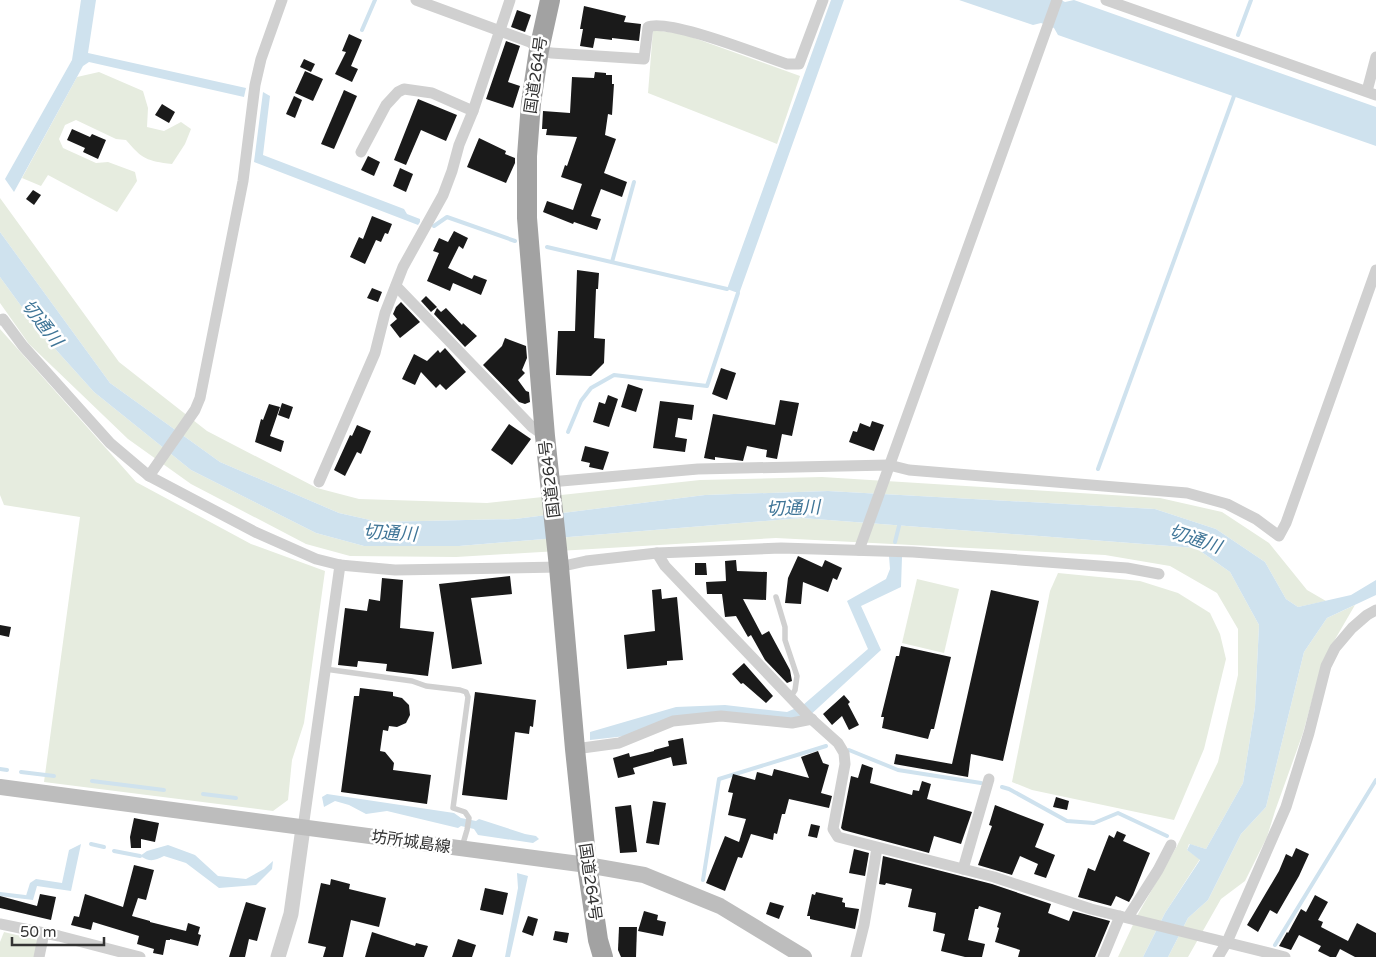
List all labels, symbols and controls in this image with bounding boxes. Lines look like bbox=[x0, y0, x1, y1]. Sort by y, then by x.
street label: 国道264号 bbox=[521, 35, 551, 115]
water label: 切通川 bbox=[17, 295, 69, 353]
street label: 国道264号 bbox=[535, 439, 565, 519]
water label: 切通川 bbox=[766, 496, 822, 520]
water label: 切通川 bbox=[1166, 520, 1226, 559]
water label: 切通川 bbox=[362, 521, 420, 546]
street label: 坊所城島線 bbox=[370, 827, 452, 857]
street label: 国道264号 bbox=[575, 842, 605, 922]
scale bar bbox=[12, 914, 105, 946]
text: 50 m bbox=[20, 923, 57, 941]

